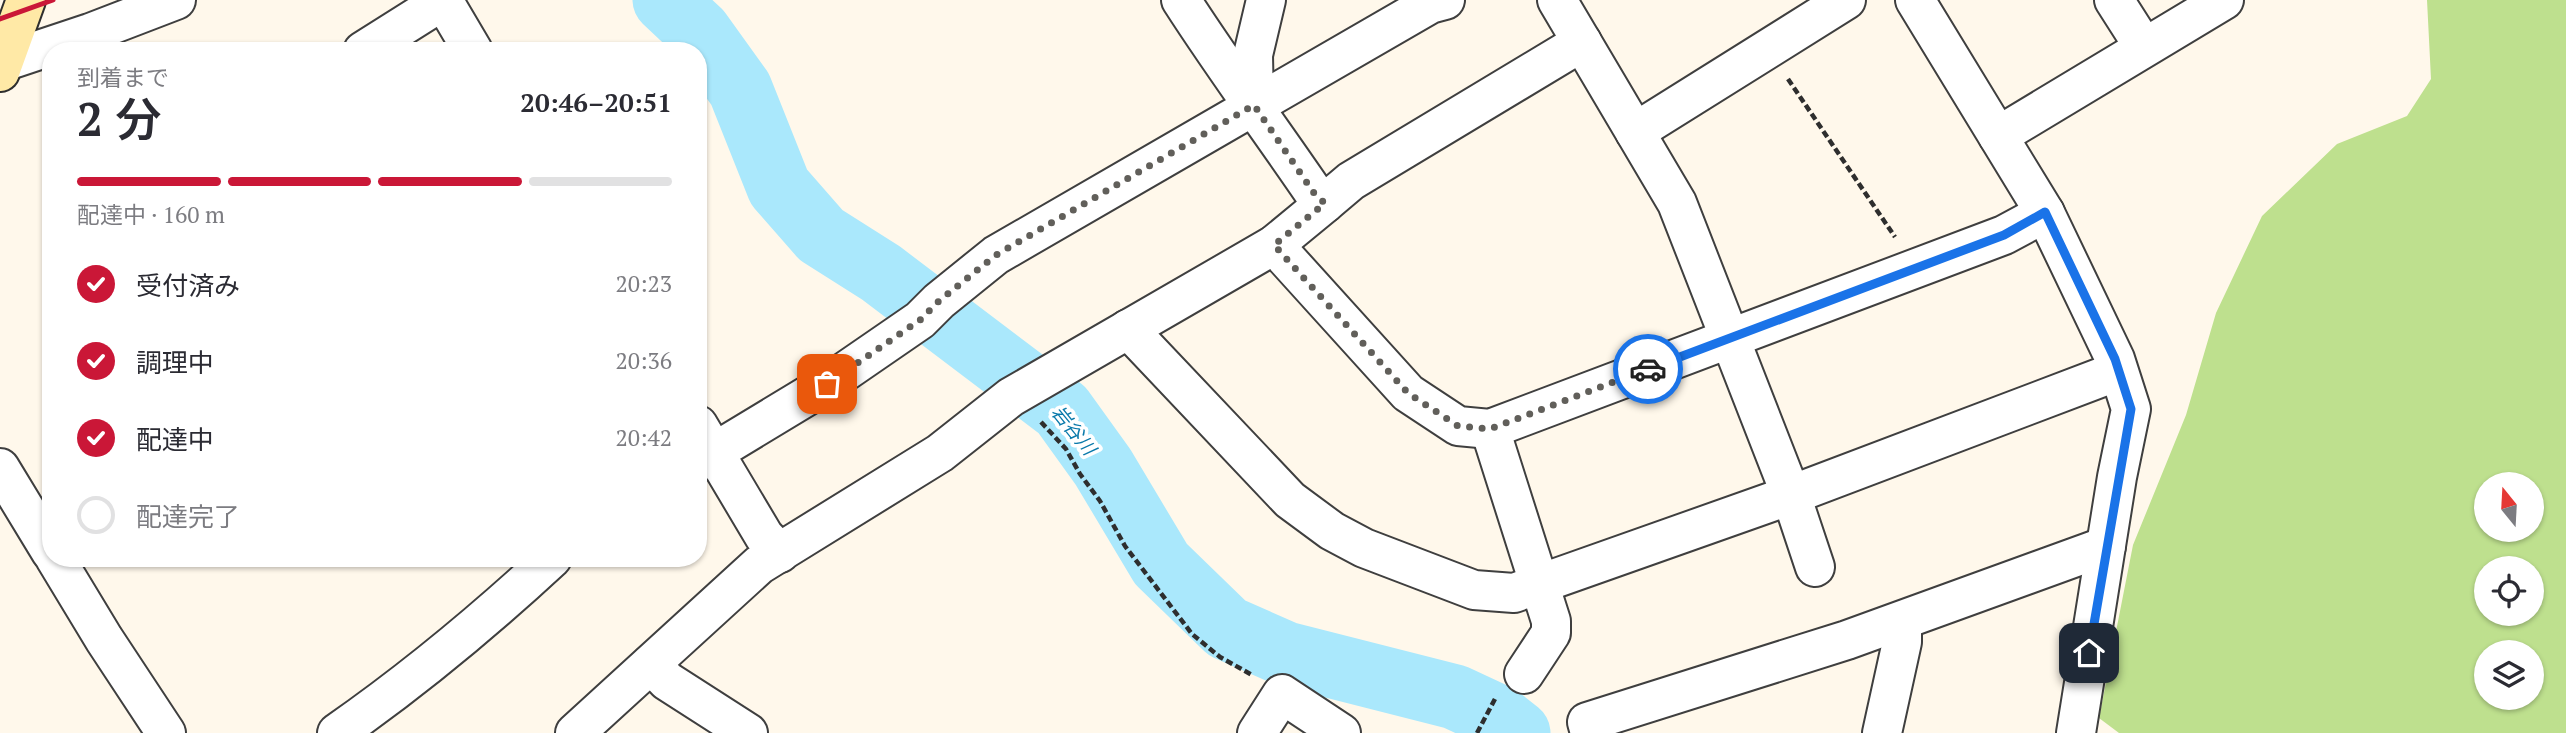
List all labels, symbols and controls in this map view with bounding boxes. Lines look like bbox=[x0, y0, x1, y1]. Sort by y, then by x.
text: 到着まで bbox=[77, 62, 169, 93]
text: 20:46–20:51 bbox=[520, 85, 672, 119]
text: 2 分 bbox=[77, 88, 161, 149]
text: 配達中 · 160 m bbox=[77, 199, 225, 230]
icon: check bbox=[77, 265, 115, 303]
text: 受付済み bbox=[136, 268, 240, 302]
text: 20:23 bbox=[615, 268, 672, 299]
courier bbox=[1613, 334, 1683, 404]
icon: check bbox=[77, 342, 115, 380]
text: 調理中 bbox=[136, 345, 214, 379]
text: 20:36 bbox=[615, 345, 672, 376]
icon: car bbox=[1629, 350, 1667, 388]
pin bbox=[797, 354, 857, 414]
icon: bag bbox=[808, 365, 846, 403]
water label: 岩谷川 bbox=[1047, 400, 1103, 461]
icon: check bbox=[77, 419, 115, 457]
text: 配達中 bbox=[136, 422, 214, 456]
text: 20:42 bbox=[615, 422, 672, 453]
north arrow bbox=[2474, 472, 2544, 542]
map controls bbox=[2474, 472, 2544, 710]
text: 配達完了 bbox=[136, 499, 240, 533]
button: locate bbox=[2474, 556, 2544, 626]
pin bbox=[2059, 623, 2119, 683]
icon: home bbox=[2070, 634, 2108, 672]
button: layers bbox=[2474, 640, 2544, 710]

